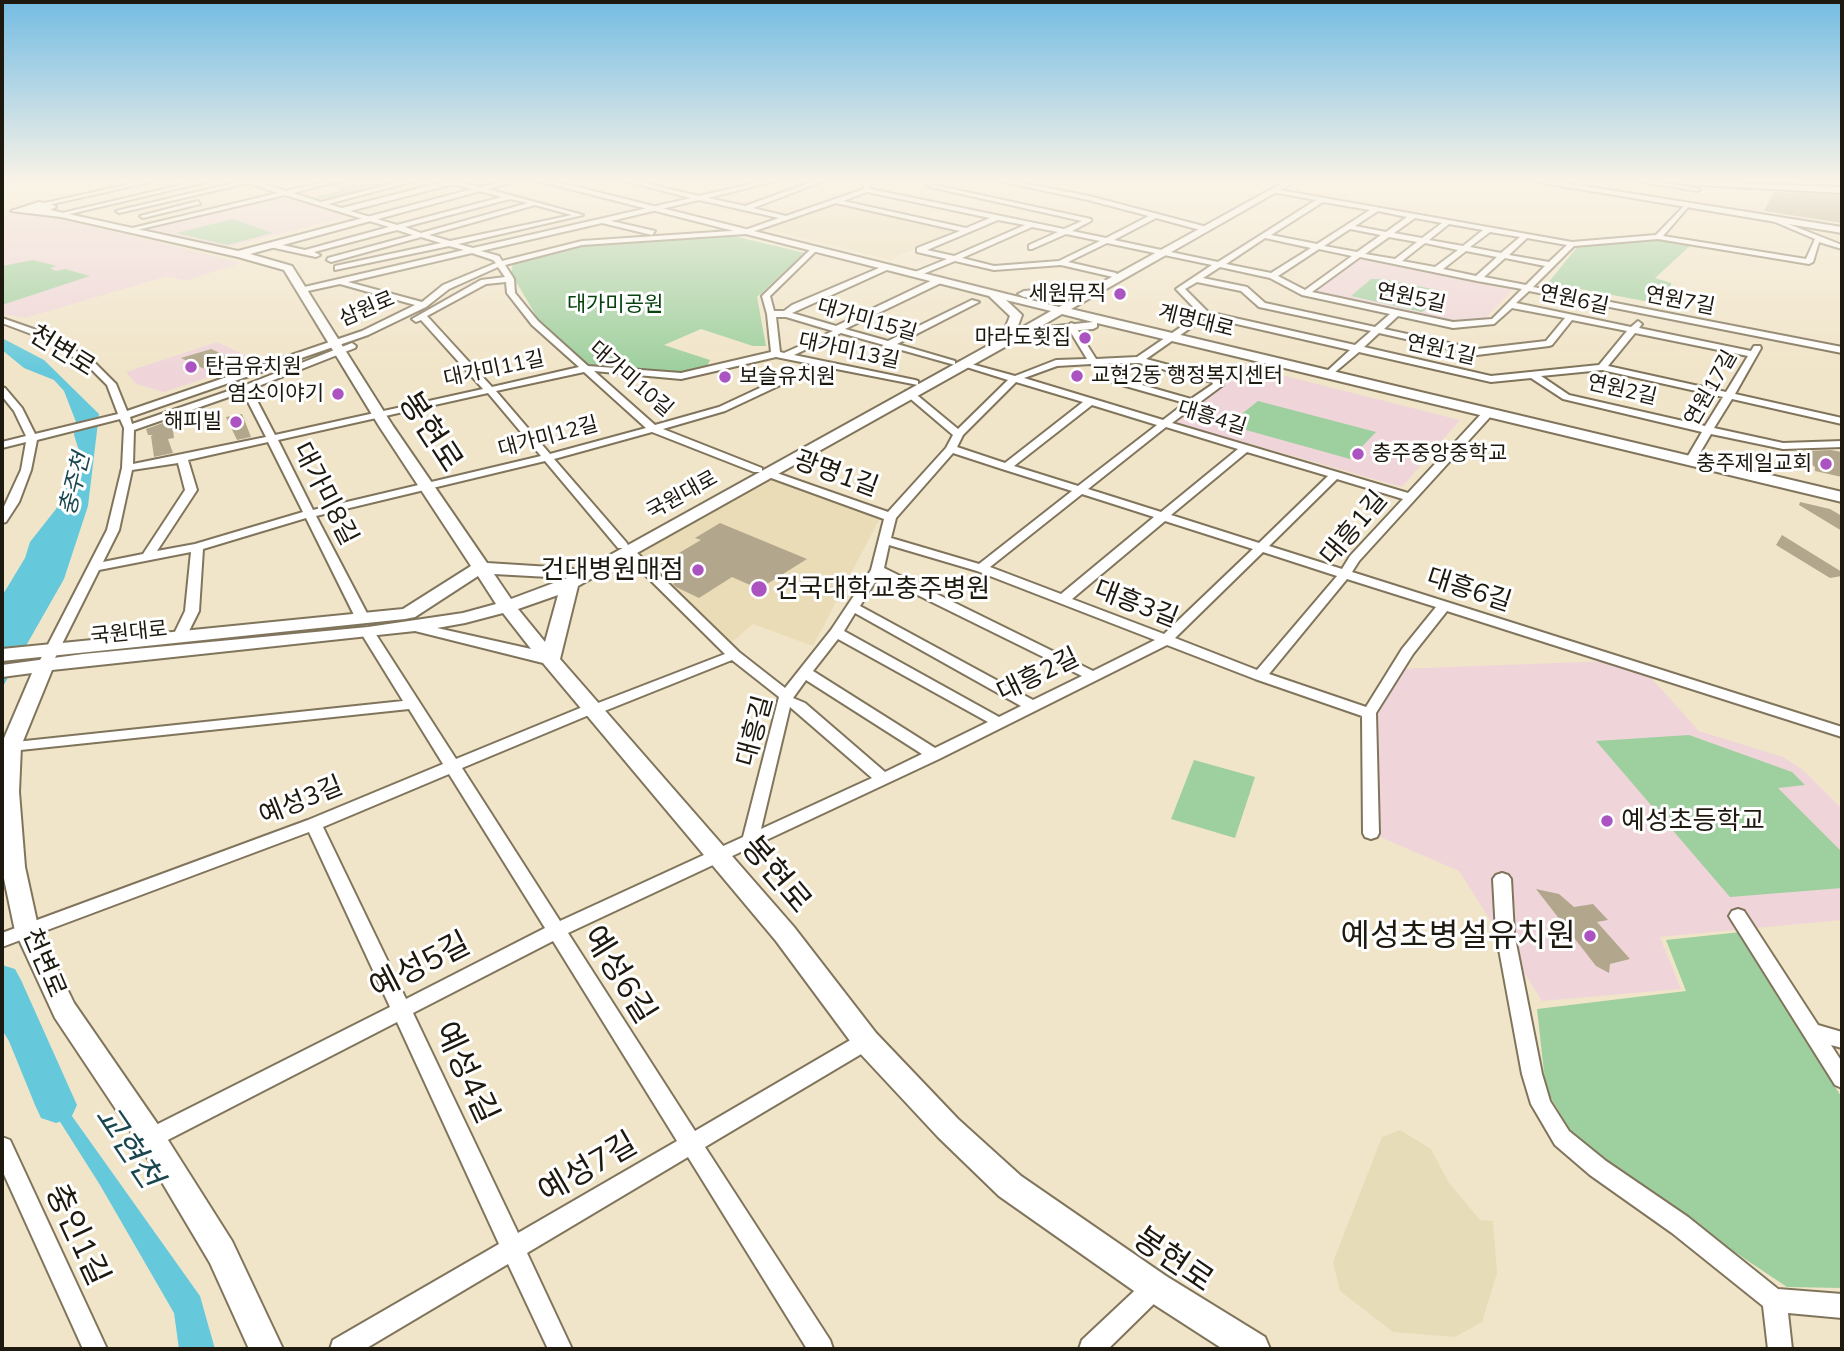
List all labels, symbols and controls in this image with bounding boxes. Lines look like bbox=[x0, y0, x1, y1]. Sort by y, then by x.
street label: 연원5길 bbox=[1374, 278, 1448, 318]
street label: 연원6길 bbox=[1537, 280, 1611, 320]
place label: 세원뮤직 bbox=[1029, 281, 1106, 307]
street label: 연원7길 bbox=[1643, 282, 1717, 320]
street label: 삼원로 bbox=[335, 286, 399, 332]
marker: 세원뮤직 bbox=[1112, 286, 1128, 302]
park label: 대가미공원 bbox=[567, 292, 663, 318]
street label: 대가미15길 bbox=[814, 294, 920, 346]
street label: 계명대로 bbox=[1155, 299, 1237, 343]
street label: 천변로 bbox=[23, 319, 101, 383]
place label: 마라도횟집 bbox=[974, 325, 1071, 351]
street label: 대가미13길 bbox=[796, 328, 902, 374]
marker: 마라도횟집 bbox=[1077, 330, 1093, 346]
street label: 연원1길 bbox=[1404, 330, 1478, 370]
street label: 대가미10길 bbox=[584, 336, 678, 422]
street label: 대가미11길 bbox=[441, 346, 547, 392]
street label: 연원17길 bbox=[1679, 346, 1743, 430]
place label: 탄금유치원 bbox=[205, 354, 302, 380]
marker: 탄금유치원 bbox=[183, 359, 199, 375]
place label: 교현2동 행정복지센터 bbox=[1091, 363, 1283, 389]
place label: 보슬유치원 bbox=[739, 364, 836, 390]
marker: 교현2동 행정복지센터 bbox=[1069, 368, 1085, 384]
marker: 보슬유치원 bbox=[717, 369, 733, 385]
street label: 연원2길 bbox=[1585, 370, 1659, 410]
place label: 염소이야기 bbox=[227, 381, 324, 407]
street label: 봉현로 bbox=[390, 385, 470, 479]
marker: 염소이야기 bbox=[330, 386, 346, 402]
street label: 대흥4길 bbox=[1175, 396, 1249, 440]
place label: 해피빌 bbox=[164, 409, 222, 435]
street label: 대가미12길 bbox=[495, 412, 601, 462]
marker: 해피빌 bbox=[228, 414, 244, 430]
street label: 대가미8길 bbox=[286, 437, 364, 551]
place label: 충주중앙중학교 bbox=[1372, 441, 1507, 467]
street label: 광명1길 bbox=[790, 444, 882, 504]
marker: 충주중앙중학교 bbox=[1350, 446, 1366, 462]
water label: 충주천 bbox=[54, 450, 96, 518]
place label: 충주제일교회 bbox=[1696, 451, 1812, 477]
marker: 충주제일교회 bbox=[1818, 456, 1834, 472]
street label: 국원대로 bbox=[642, 465, 722, 525]
street label: 대흥1길 bbox=[1314, 485, 1394, 571]
place label: 건대병원매점 bbox=[540, 554, 684, 586]
marker: 건대병원매점 bbox=[690, 562, 706, 578]
street label: 대흥6길 bbox=[1423, 562, 1515, 618]
place label: 건국대학교충주병원 bbox=[775, 573, 990, 605]
street label: 대흥3길 bbox=[1090, 574, 1182, 634]
marker: 건국대학교충주병원 bbox=[749, 579, 769, 599]
street label: 국원대로 bbox=[89, 616, 169, 650]
street label: 대흥2길 bbox=[992, 642, 1084, 708]
street label: 대흥길 bbox=[731, 692, 779, 770]
street label: 예성3길 bbox=[255, 770, 347, 832]
place label: 예성초등학교 bbox=[1621, 805, 1765, 837]
marker: 예성초등학교 bbox=[1599, 813, 1615, 829]
street label: 봉현로 bbox=[733, 829, 819, 921]
place label: 예성초병설유치원 bbox=[1340, 917, 1576, 955]
street label: 예성6길 bbox=[574, 919, 664, 1031]
street label: 천변로 bbox=[16, 924, 72, 1002]
street label: 예성5길 bbox=[363, 924, 477, 1008]
marker: 예성초병설유치원 bbox=[1582, 928, 1598, 944]
street label: 예성4길 bbox=[426, 1016, 506, 1130]
water label: 교현천 bbox=[86, 1098, 170, 1196]
street label: 예성7길 bbox=[532, 1124, 644, 1212]
street label: 충인1길 bbox=[37, 1178, 117, 1292]
street label: 봉현로 bbox=[1126, 1219, 1220, 1301]

